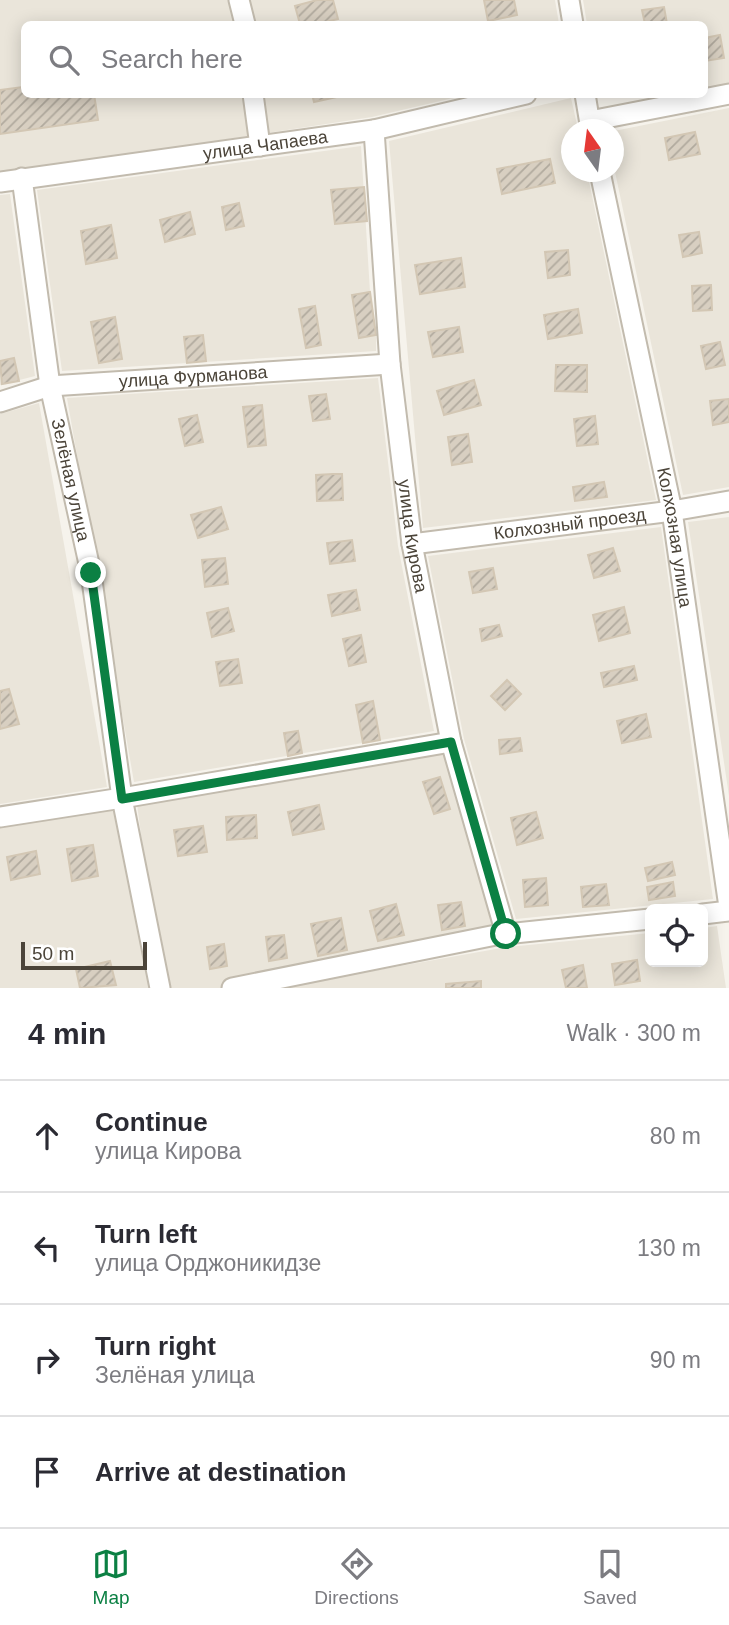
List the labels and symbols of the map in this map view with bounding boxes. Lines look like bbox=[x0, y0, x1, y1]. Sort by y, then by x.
north arrow bbox=[561, 119, 624, 182]
street label: улица Чапаева bbox=[202, 126, 330, 164]
street label: улица Фурманова bbox=[118, 362, 269, 392]
street label: Зелёная улица bbox=[47, 417, 94, 544]
street label: Колхозная улица bbox=[653, 465, 696, 610]
street label: улица Кирова bbox=[394, 478, 432, 595]
street label: Колхозный проезд bbox=[492, 504, 648, 544]
route end bbox=[75, 557, 106, 588]
route start bbox=[490, 918, 521, 949]
scale bar bbox=[21, 939, 147, 971]

